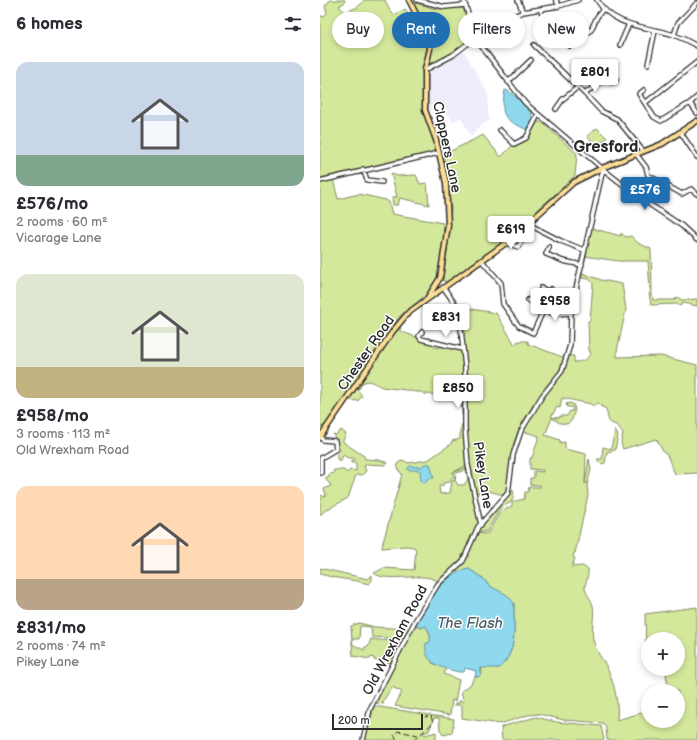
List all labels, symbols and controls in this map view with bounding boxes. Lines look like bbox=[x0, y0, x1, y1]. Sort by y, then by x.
chip: Buy bbox=[332, 12, 384, 48]
chip: Rent bbox=[392, 12, 450, 48]
chip: Filters bbox=[458, 12, 525, 48]
chip: New bbox=[533, 12, 589, 48]
icon: filters bbox=[282, 13, 304, 35]
text: 6 homes bbox=[16, 14, 83, 34]
pin: £801 bbox=[571, 59, 619, 93]
text: £801 bbox=[580, 64, 610, 80]
icon: home bbox=[124, 88, 196, 160]
street label: Clappers Lane bbox=[429, 100, 465, 194]
district label: Gresford bbox=[574, 138, 638, 157]
pin: £576 bbox=[621, 177, 669, 211]
text: £576 bbox=[630, 182, 660, 198]
text: £576/mo bbox=[16, 194, 88, 214]
text: 2 rooms · 60 m² bbox=[16, 214, 108, 230]
pin: £619 bbox=[487, 216, 535, 250]
text: £619 bbox=[496, 221, 526, 237]
text: Vicarage Lane bbox=[16, 230, 101, 246]
pin: £958 bbox=[531, 288, 579, 322]
text: £958 bbox=[539, 293, 571, 309]
icon: home bbox=[124, 300, 196, 372]
pin: £831 bbox=[422, 304, 470, 338]
text: £831 bbox=[432, 309, 460, 325]
street label: Chester Road bbox=[334, 312, 398, 394]
pin: £850 bbox=[434, 375, 482, 409]
text: £850 bbox=[442, 380, 474, 396]
text: £958/mo bbox=[16, 406, 89, 426]
text: 3 rooms · 113 m² bbox=[16, 426, 110, 442]
street label: Pikey Lane bbox=[469, 440, 497, 510]
text: Old Wrexham Road bbox=[16, 442, 129, 458]
icon: home bbox=[124, 512, 196, 584]
street label: Old Wrexham Road bbox=[359, 582, 431, 698]
water label: The Flash bbox=[437, 614, 503, 633]
text: £831/mo bbox=[16, 618, 86, 638]
map controls bbox=[641, 632, 685, 728]
button: + bbox=[641, 632, 685, 676]
text: 2 rooms · 74 m² bbox=[16, 638, 106, 654]
text: Pikey Lane bbox=[16, 654, 79, 670]
button: − bbox=[641, 684, 685, 728]
scale bar bbox=[332, 712, 423, 731]
text: 200 m bbox=[338, 714, 370, 727]

